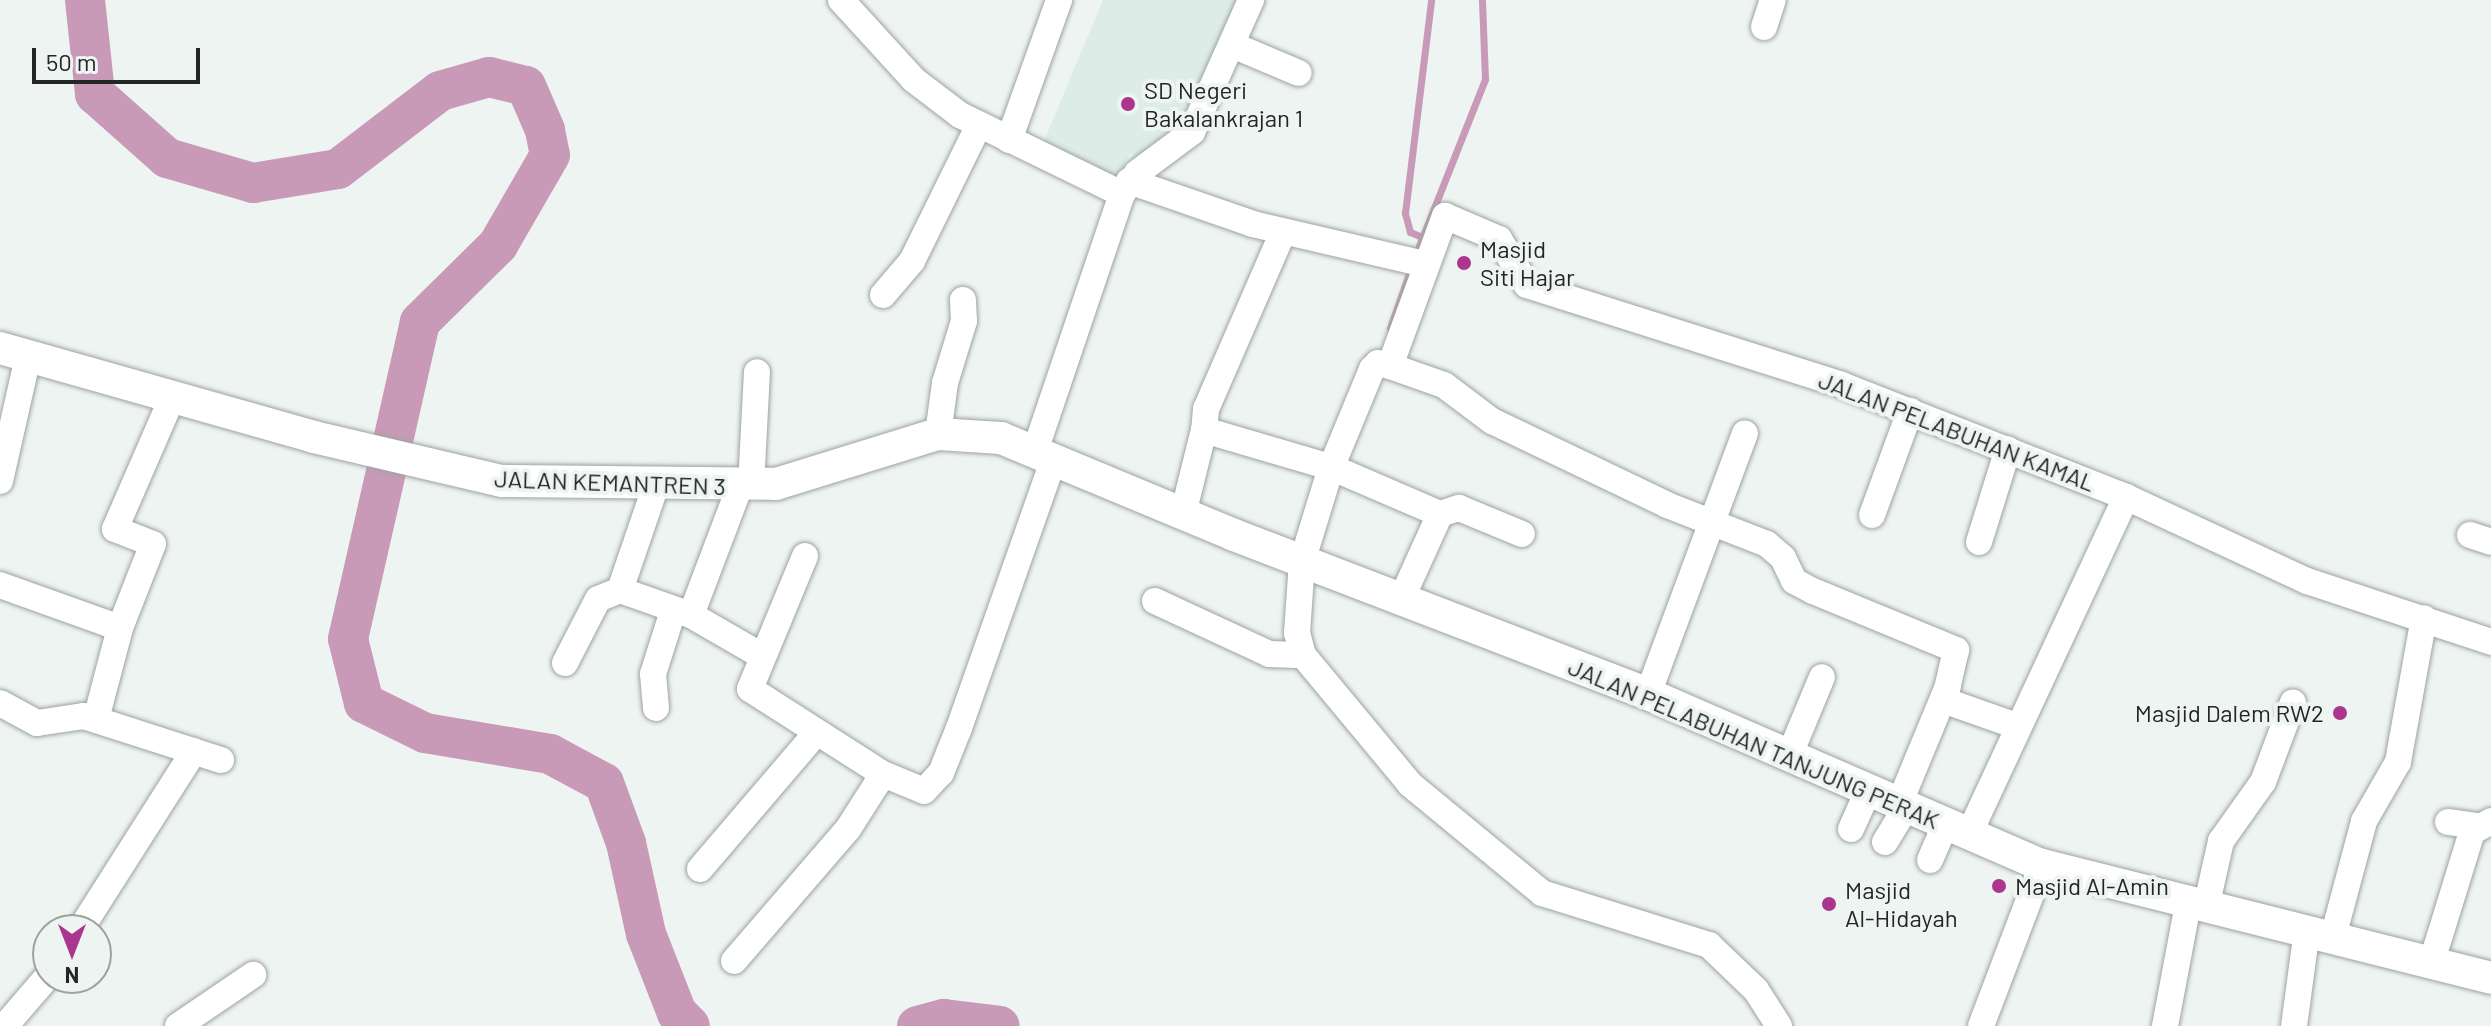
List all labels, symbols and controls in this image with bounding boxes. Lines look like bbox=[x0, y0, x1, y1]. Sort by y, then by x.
scale bar bbox=[36, 32, 204, 82]
text: 50 m bbox=[46, 47, 97, 76]
place label: SD Negeri Bakalankrajan 1 bbox=[1144, 76, 1303, 132]
marker: SD Negeri Bakalankrajan 1 bbox=[1119, 95, 1137, 113]
place label: Masjid Siti Hajar bbox=[1480, 235, 1575, 291]
marker: Masjid Siti Hajar bbox=[1455, 254, 1473, 272]
street label: JALAN PELABUHAN KAMAL bbox=[1815, 365, 2099, 497]
street label: JALAN KEMANTREN 3 bbox=[494, 464, 726, 500]
street label: JALAN PELABUHAN TANJUNG PERAK bbox=[1564, 652, 1944, 834]
place label: Masjid Dalem RW2 bbox=[2135, 699, 2324, 727]
marker: Masjid Dalem RW2 bbox=[2331, 704, 2349, 722]
place label: Masjid Al-Amin bbox=[2015, 872, 2169, 900]
place label: Masjid Al-Hidayah bbox=[1845, 876, 1958, 932]
marker: Masjid Al-Amin bbox=[1990, 877, 2008, 895]
marker: Masjid Al-Hidayah bbox=[1820, 895, 1838, 913]
north arrow bbox=[32, 914, 112, 994]
text: N bbox=[65, 963, 79, 989]

